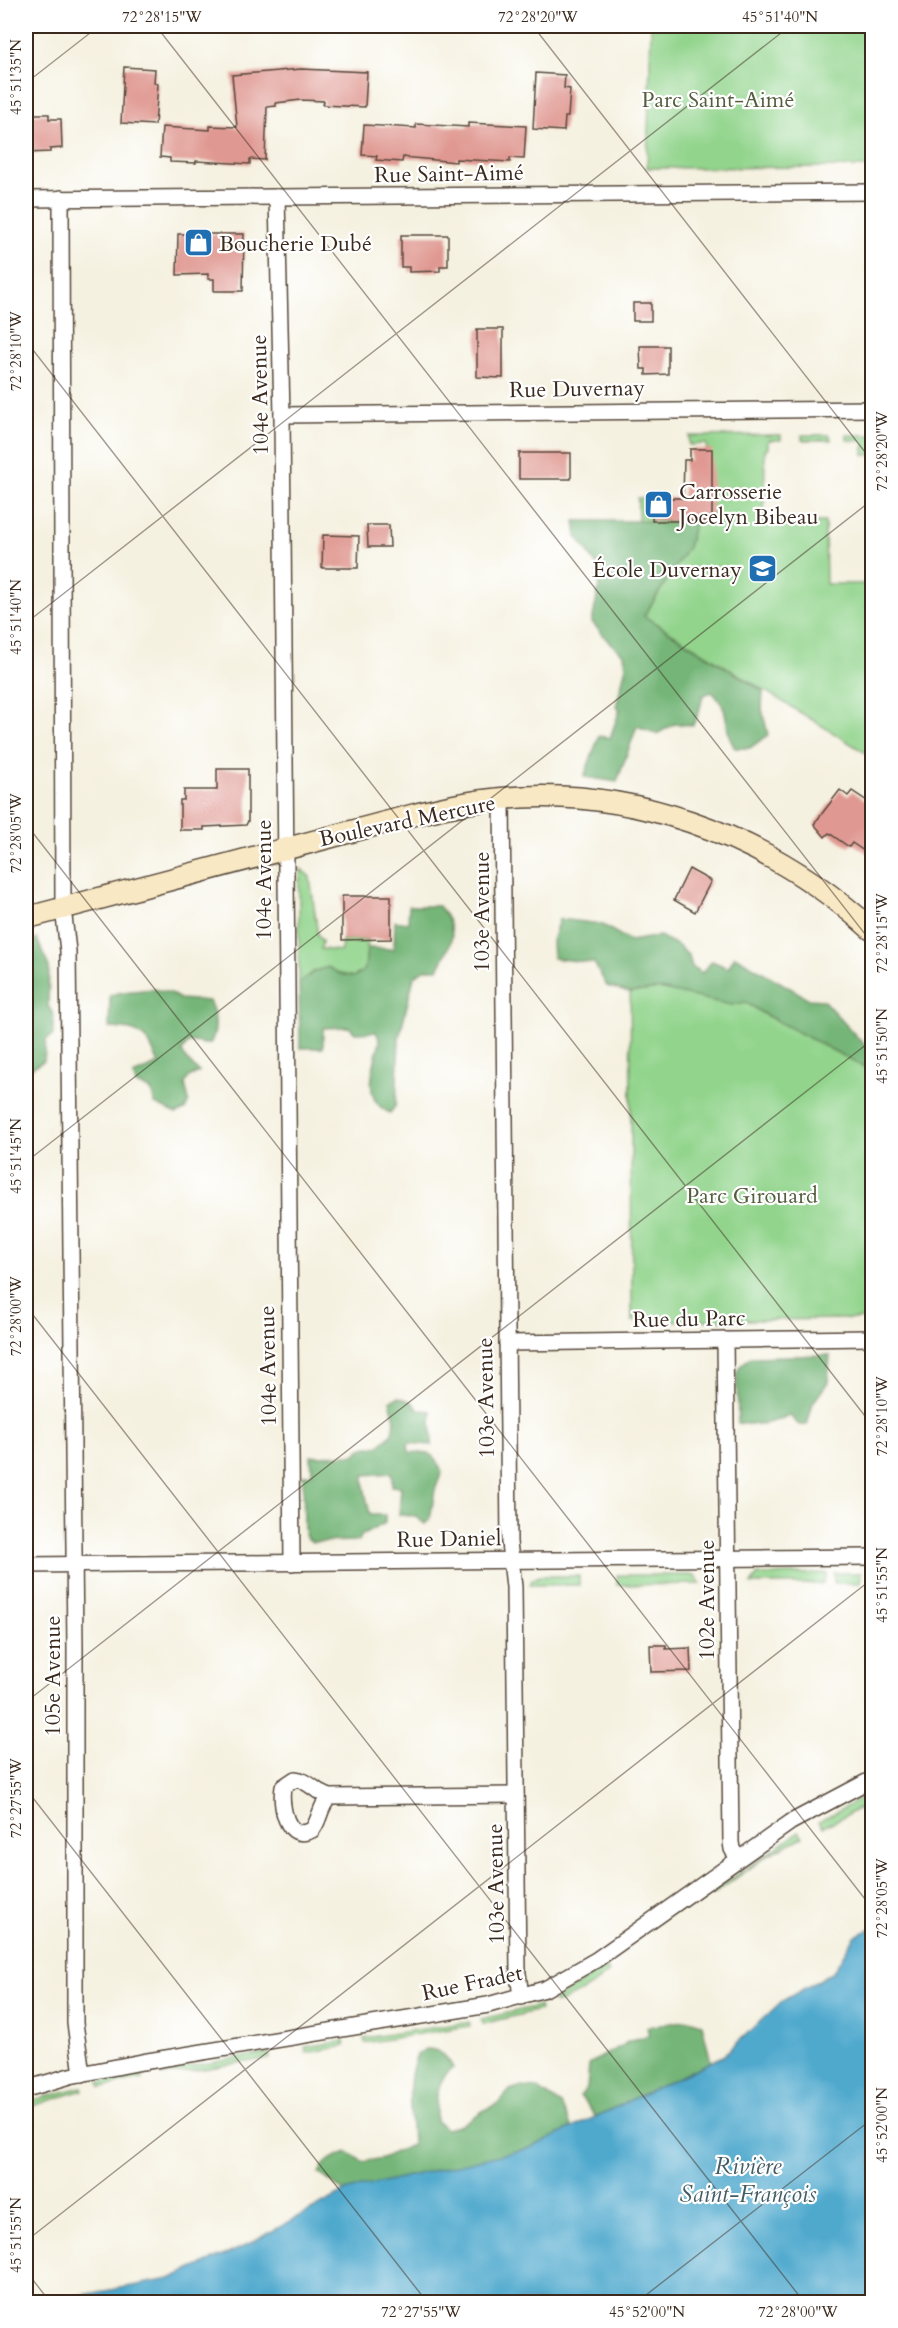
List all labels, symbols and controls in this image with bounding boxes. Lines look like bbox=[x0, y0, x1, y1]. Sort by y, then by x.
text: 72°28'15"W bbox=[122, 7, 202, 27]
text: 72°28'20"W bbox=[498, 7, 578, 27]
text: 45°51'40"N bbox=[742, 7, 818, 27]
text: 45°51'35"N bbox=[6, 39, 26, 115]
park label: Parc Saint-Aimé bbox=[642, 85, 794, 115]
street label: Rue Saint-Aimé bbox=[374, 158, 524, 190]
shop icon: Boucherie Dubé bbox=[182, 227, 214, 259]
place label: Boucherie Dubé bbox=[219, 229, 372, 259]
text: 72°28'10"W bbox=[6, 311, 26, 391]
street label: 104e Avenue bbox=[244, 334, 276, 456]
street label: Rue Duvernay bbox=[509, 373, 646, 405]
text: 72°28'20"W bbox=[872, 411, 892, 491]
place label: Carrosserie Jocelyn Bibeau bbox=[676, 477, 819, 532]
shop icon: Carrosserie Jocelyn Bibeau bbox=[642, 488, 674, 520]
school or university icon: École Duvernay bbox=[747, 553, 779, 585]
place label: École Duvernay bbox=[592, 555, 742, 585]
text: 45°51'40"N bbox=[6, 579, 26, 655]
street label: Boulevard Mercure bbox=[316, 788, 498, 854]
text: 72°28'05"W bbox=[6, 793, 26, 873]
street label: 104e Avenue bbox=[249, 819, 279, 941]
street label: 103e Avenue bbox=[467, 851, 497, 973]
text: 72°28'15"W bbox=[872, 893, 892, 973]
text: 45°51'50"N bbox=[872, 1008, 892, 1084]
text: 45°51'45"N bbox=[6, 1118, 26, 1194]
park label: Parc Girouard bbox=[686, 1181, 818, 1211]
text: 72°28'00"W bbox=[6, 1276, 26, 1356]
street label: Rue du Parc bbox=[632, 1303, 746, 1335]
street label: 104e Avenue bbox=[252, 1305, 284, 1427]
street label: 103e Avenue bbox=[470, 1337, 502, 1459]
text: 72°28'10"W bbox=[872, 1376, 892, 1456]
street label: Rue Daniel bbox=[396, 1523, 502, 1555]
street label: 102e Avenue bbox=[692, 1539, 722, 1661]
text: 45°51'55"N bbox=[872, 1547, 892, 1623]
street label: 105e Avenue bbox=[38, 1615, 68, 1737]
text: 72°27'55"W bbox=[6, 1758, 26, 1838]
street label: 103e Avenue bbox=[480, 1823, 512, 1945]
text: 72°28'05"W bbox=[872, 1858, 892, 1938]
street label: Rue Fradet bbox=[419, 1958, 525, 2008]
text: 45°52'00"N bbox=[872, 2087, 892, 2163]
water label: Rivière Saint-François bbox=[679, 2150, 817, 2211]
text: 45°51'55"N bbox=[6, 2197, 26, 2273]
text: 72°27'55"W bbox=[381, 2302, 461, 2322]
text: 45°52'00"N bbox=[609, 2302, 685, 2322]
text: 72°28'00"W bbox=[758, 2302, 838, 2322]

